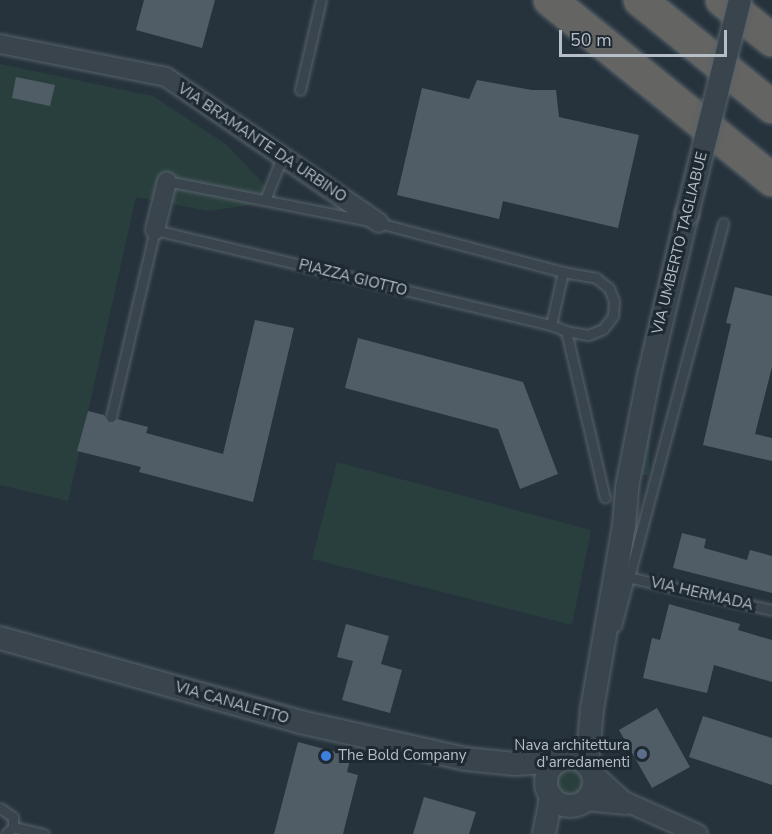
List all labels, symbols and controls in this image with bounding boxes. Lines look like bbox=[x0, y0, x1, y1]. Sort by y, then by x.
scale bar bbox=[562, 18, 730, 56]
text: 50 m bbox=[570, 28, 612, 52]
street label: VIA BRAMANTE DA URBINO bbox=[174, 80, 350, 206]
street label: VIA UMBERTO TAGLIABUE bbox=[649, 150, 711, 336]
street label: PIAZZA GIOTTO bbox=[297, 256, 409, 300]
street label: VIA HERMADA bbox=[649, 573, 755, 615]
street label: VIA CANALETTO bbox=[173, 678, 291, 728]
place label: Nava architettura d'arredamenti bbox=[514, 736, 630, 771]
place label: The Bold Company bbox=[338, 747, 466, 765]
marker: Nava architettura d'arredamenti bbox=[635, 747, 649, 761]
marker: The Bold Company bbox=[319, 749, 333, 763]

